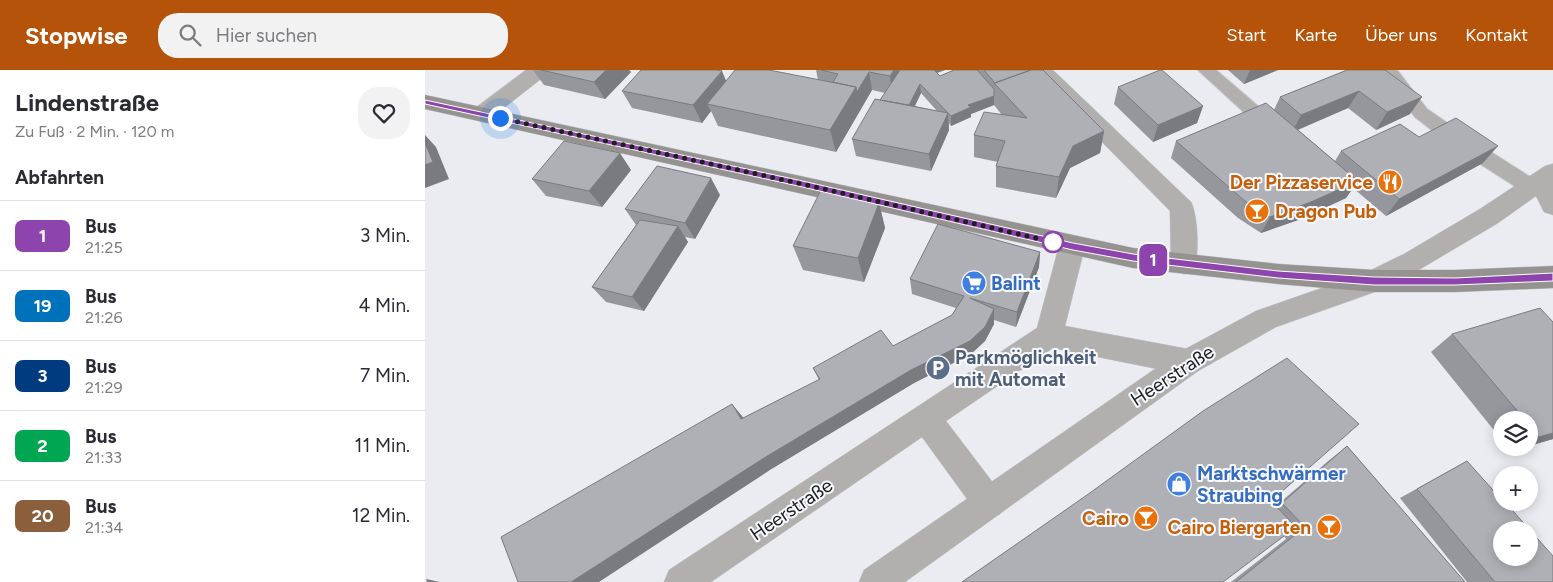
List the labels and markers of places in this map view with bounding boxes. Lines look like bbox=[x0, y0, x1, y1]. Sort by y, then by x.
restaurant icon: Der Pizzaservice bbox=[1377, 169, 1403, 195]
place label: Der Pizzaservice bbox=[1230, 171, 1373, 194]
bar icon: Dragon Pub bbox=[1244, 198, 1270, 224]
place label: Dragon Pub bbox=[1275, 200, 1377, 223]
unlabelled marker bbox=[1042, 231, 1064, 253]
supermarket icon: Balint bbox=[961, 270, 987, 296]
place label: Balint bbox=[991, 272, 1041, 295]
place label: Parkmöglichkeit mit Automat bbox=[955, 346, 1097, 391]
parking icon: Parkmöglichkeit mit Automat bbox=[925, 355, 951, 381]
place label: Marktschwärmer Straubing bbox=[1197, 462, 1346, 507]
shop icon: Marktschwärmer Straubing bbox=[1166, 471, 1192, 497]
bar icon: Cairo bbox=[1133, 505, 1159, 531]
place label: Cairo bbox=[1082, 507, 1129, 530]
bar icon: Cairo Biergarten bbox=[1316, 514, 1342, 540]
place label: Cairo Biergarten bbox=[1167, 516, 1311, 539]

